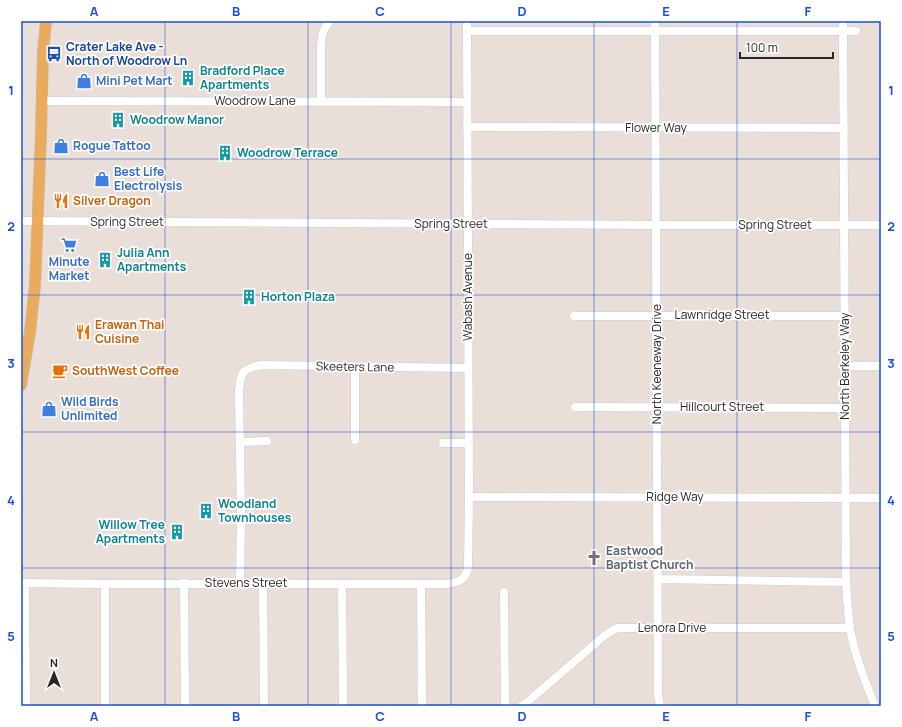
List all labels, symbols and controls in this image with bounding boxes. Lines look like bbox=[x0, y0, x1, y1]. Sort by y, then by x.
text: A bbox=[90, 2, 99, 20]
text: B bbox=[232, 2, 240, 20]
text: C bbox=[375, 2, 385, 20]
text: D bbox=[517, 2, 527, 20]
text: E bbox=[662, 2, 670, 20]
text: F bbox=[805, 2, 812, 20]
scale bar bbox=[740, 34, 833, 60]
place label: Crater Lake Ave - North of Woodrow Ln bbox=[66, 38, 187, 69]
text: 100 m bbox=[746, 39, 778, 56]
bus stop icon: Crater Lake Ave - North of Woodrow Ln bbox=[45, 45, 63, 63]
place label: Bradford Place Apartments bbox=[200, 62, 285, 93]
building icon: Bradford Place Apartments bbox=[179, 69, 197, 87]
shop icon: Mini Pet Mart bbox=[75, 72, 93, 90]
place label: Mini Pet Mart bbox=[96, 72, 172, 89]
text: 1 bbox=[8, 81, 14, 99]
text: 1 bbox=[888, 81, 894, 99]
street label: Woodrow Lane bbox=[214, 92, 296, 109]
building icon: Woodrow Manor bbox=[109, 111, 127, 129]
place label: Woodrow Manor bbox=[130, 111, 224, 128]
street label: Flower Way bbox=[625, 119, 688, 136]
shop icon: Rogue Tattoo bbox=[52, 137, 70, 155]
place label: Rogue Tattoo bbox=[73, 137, 151, 154]
building icon: Woodrow Terrace bbox=[216, 144, 234, 162]
place label: Woodrow Terrace bbox=[237, 144, 338, 161]
place label: Best Life Electrolysis bbox=[114, 163, 183, 194]
shop icon: Best Life Electrolysis bbox=[93, 170, 111, 188]
restaurant icon: Silver Dragon bbox=[52, 192, 70, 210]
place label: Silver Dragon bbox=[73, 192, 151, 209]
street label: Spring Street bbox=[90, 213, 164, 230]
street label: Spring Street bbox=[414, 215, 488, 232]
street label: Spring Street bbox=[738, 216, 812, 233]
text: 2 bbox=[7, 217, 15, 235]
text: 2 bbox=[887, 217, 895, 235]
supermarket icon: Minute Market bbox=[60, 236, 78, 254]
place label: Julia Ann Apartments bbox=[117, 244, 187, 275]
building icon: Julia Ann Apartments bbox=[96, 251, 114, 269]
place label: Minute Market bbox=[49, 253, 89, 284]
street label: Wabash Avenue bbox=[459, 253, 476, 341]
building icon: Horton Plaza bbox=[240, 288, 258, 306]
place label: Horton Plaza bbox=[261, 288, 335, 305]
street label: North Keeneway Drive bbox=[648, 304, 665, 424]
street label: Lawnridge Street bbox=[675, 306, 770, 323]
street label: North Berkeley Way bbox=[836, 312, 853, 420]
place label: Erawan Thai Cuisine bbox=[95, 316, 164, 347]
restaurant icon: Erawan Thai Cuisine bbox=[74, 323, 92, 341]
text: 3 bbox=[7, 354, 15, 372]
text: 3 bbox=[887, 354, 895, 372]
street label: Skeeters Lane bbox=[316, 357, 394, 376]
cafe icon: SouthWest Coffee bbox=[51, 362, 69, 380]
place label: SouthWest Coffee bbox=[72, 362, 179, 379]
place label: Wild Birds Unlimited bbox=[61, 393, 119, 424]
street label: Hillcourt Street bbox=[680, 398, 764, 415]
shop icon: Wild Birds Unlimited bbox=[40, 400, 58, 418]
street label: Ridge Way bbox=[646, 488, 704, 505]
text: 4 bbox=[7, 491, 15, 509]
text: 4 bbox=[887, 491, 895, 509]
place label: Woodland Townhouses bbox=[218, 495, 292, 526]
building icon: Woodland Townhouses bbox=[197, 502, 215, 520]
place label: Willow Tree Apartments bbox=[96, 516, 165, 547]
building icon: Willow Tree Apartments bbox=[168, 523, 186, 541]
place label: Eastwood Baptist Church bbox=[606, 542, 694, 573]
church icon: Eastwood Baptist Church bbox=[585, 549, 603, 567]
street label: Stevens Street bbox=[205, 574, 287, 591]
street label: Lenora Drive bbox=[638, 619, 706, 636]
text: 5 bbox=[7, 627, 15, 645]
text: 5 bbox=[887, 627, 895, 645]
north arrow bbox=[34, 653, 74, 693]
text: N bbox=[50, 655, 58, 670]
text: A bbox=[90, 707, 99, 725]
text: B bbox=[232, 707, 240, 725]
text: C bbox=[375, 707, 385, 725]
text: D bbox=[517, 707, 527, 725]
text: E bbox=[662, 707, 670, 725]
text: F bbox=[805, 707, 812, 725]

